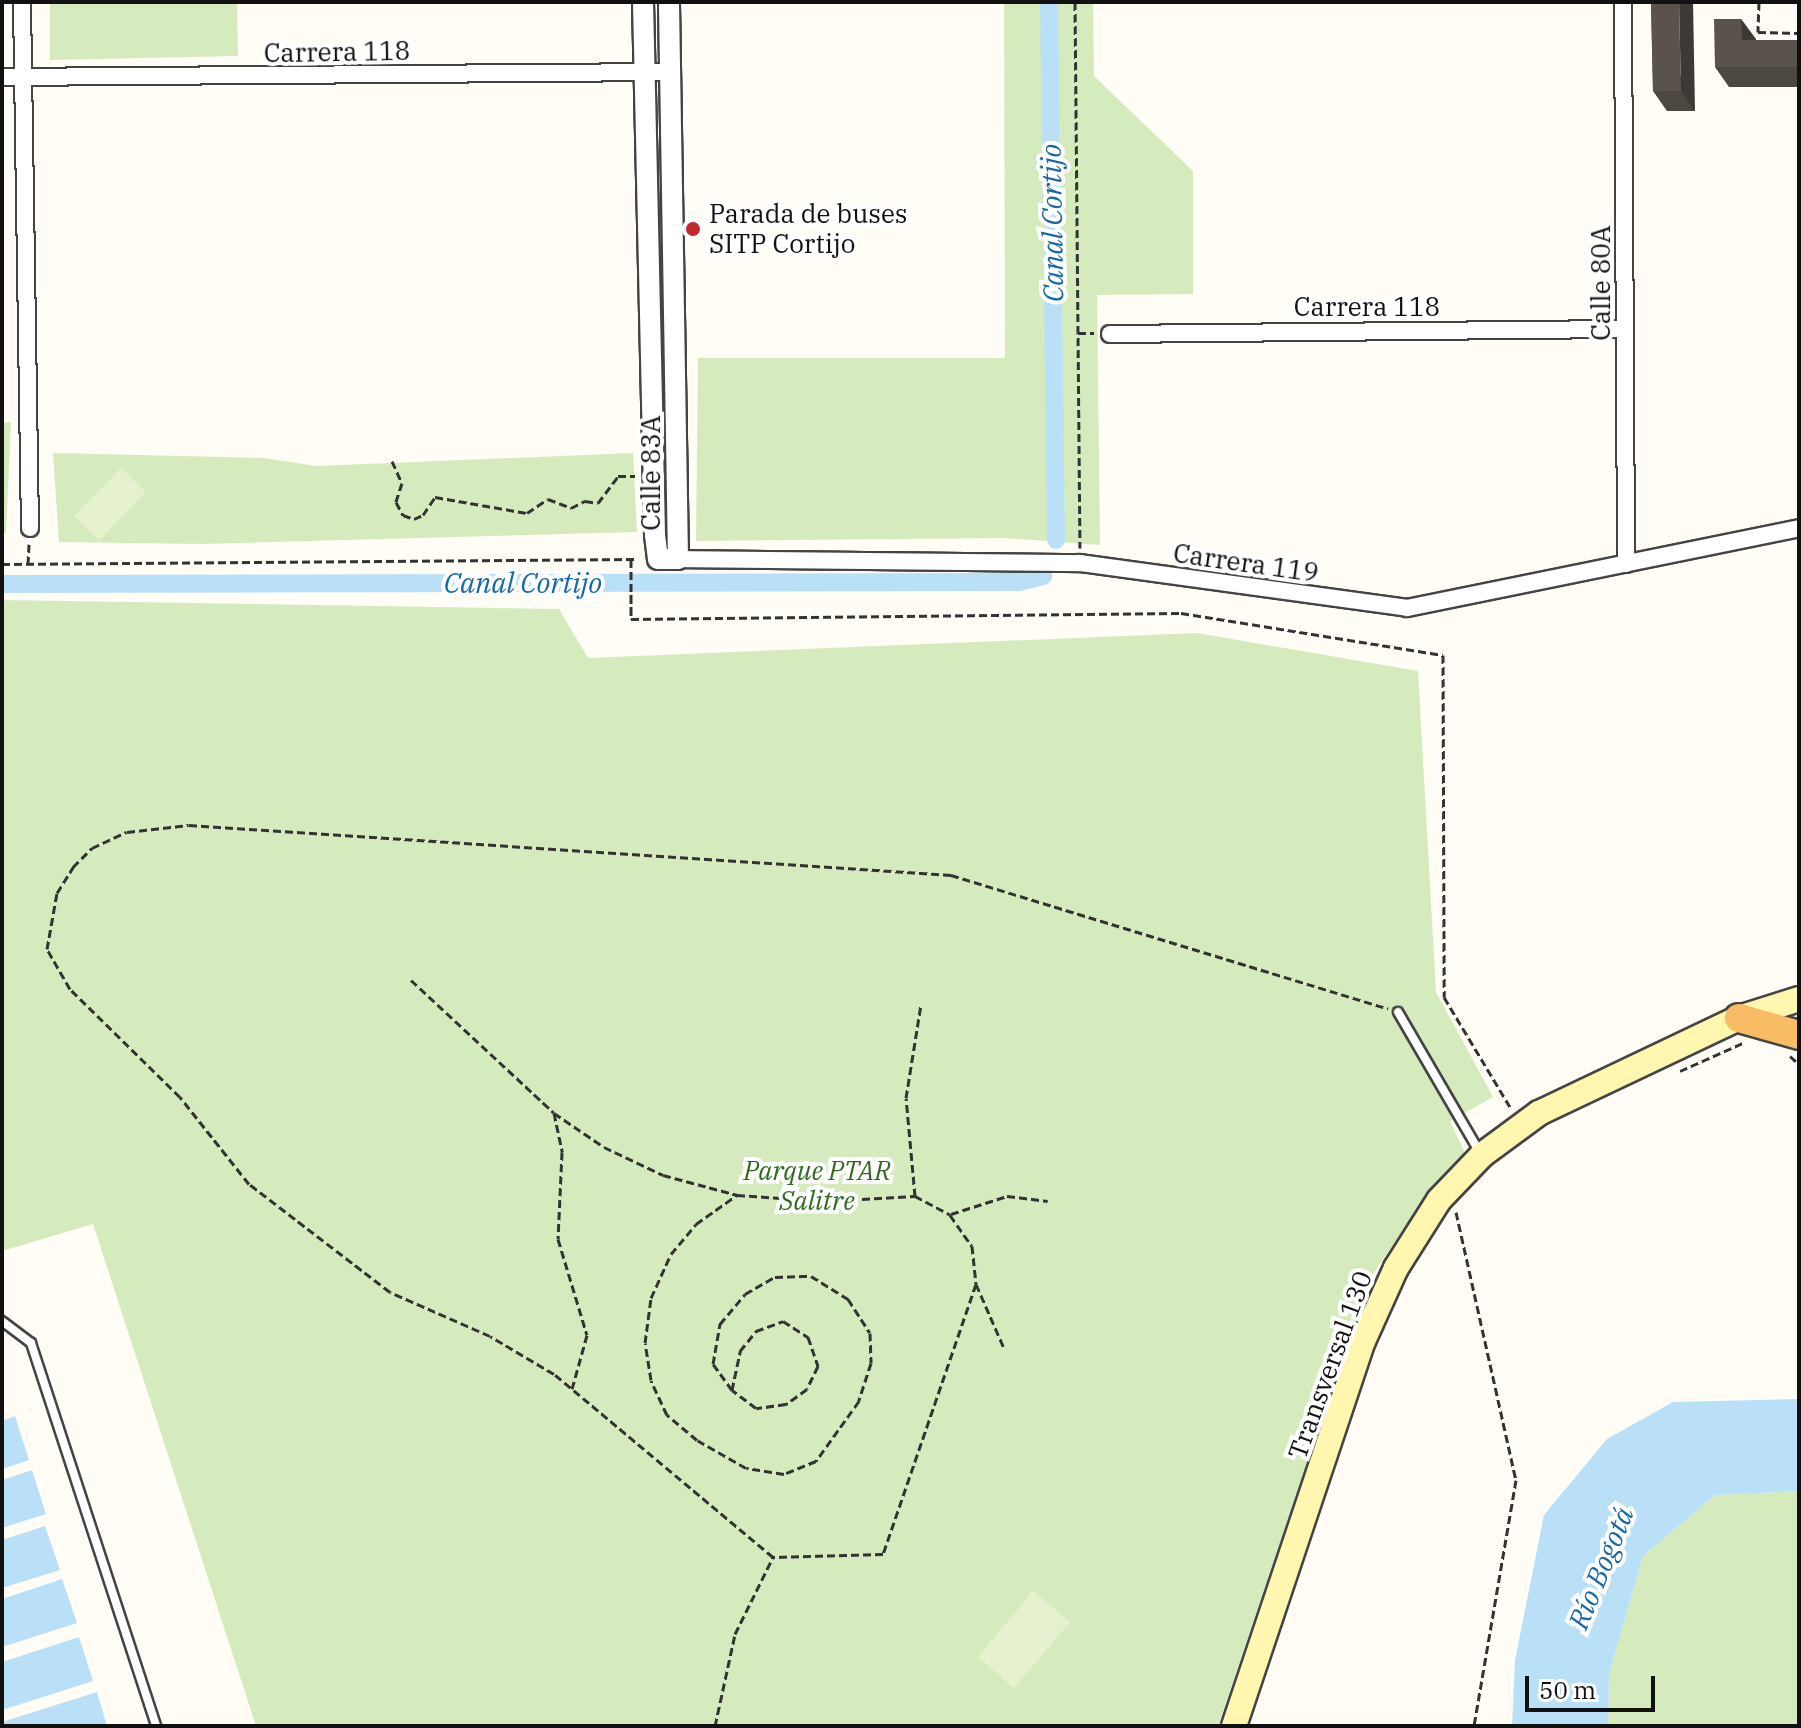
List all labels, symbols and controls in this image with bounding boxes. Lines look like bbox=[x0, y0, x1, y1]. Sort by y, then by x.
street label: Carrera 118 bbox=[264, 35, 410, 69]
water label: Canal Cortijo bbox=[1034, 144, 1070, 302]
place label: Parada de buses SITP Cortijo bbox=[709, 198, 908, 260]
marker: Parada de buses SITP Cortijo bbox=[684, 220, 702, 238]
street label: Calle 80A bbox=[1585, 225, 1617, 341]
street label: Carrera 118 bbox=[1294, 291, 1440, 323]
street label: Calle 83A bbox=[635, 415, 667, 531]
street label: Carrera 119 bbox=[1171, 537, 1321, 589]
water label: Canal Cortijo bbox=[444, 566, 602, 600]
park label: Parque PTAR Salitre bbox=[743, 1155, 891, 1216]
street label: Transversal 130 bbox=[1281, 1267, 1379, 1463]
water label: Río Bogotá bbox=[1561, 1502, 1641, 1634]
scale bar bbox=[1529, 1660, 1659, 1710]
text: 50 m bbox=[1539, 1674, 1596, 1706]

